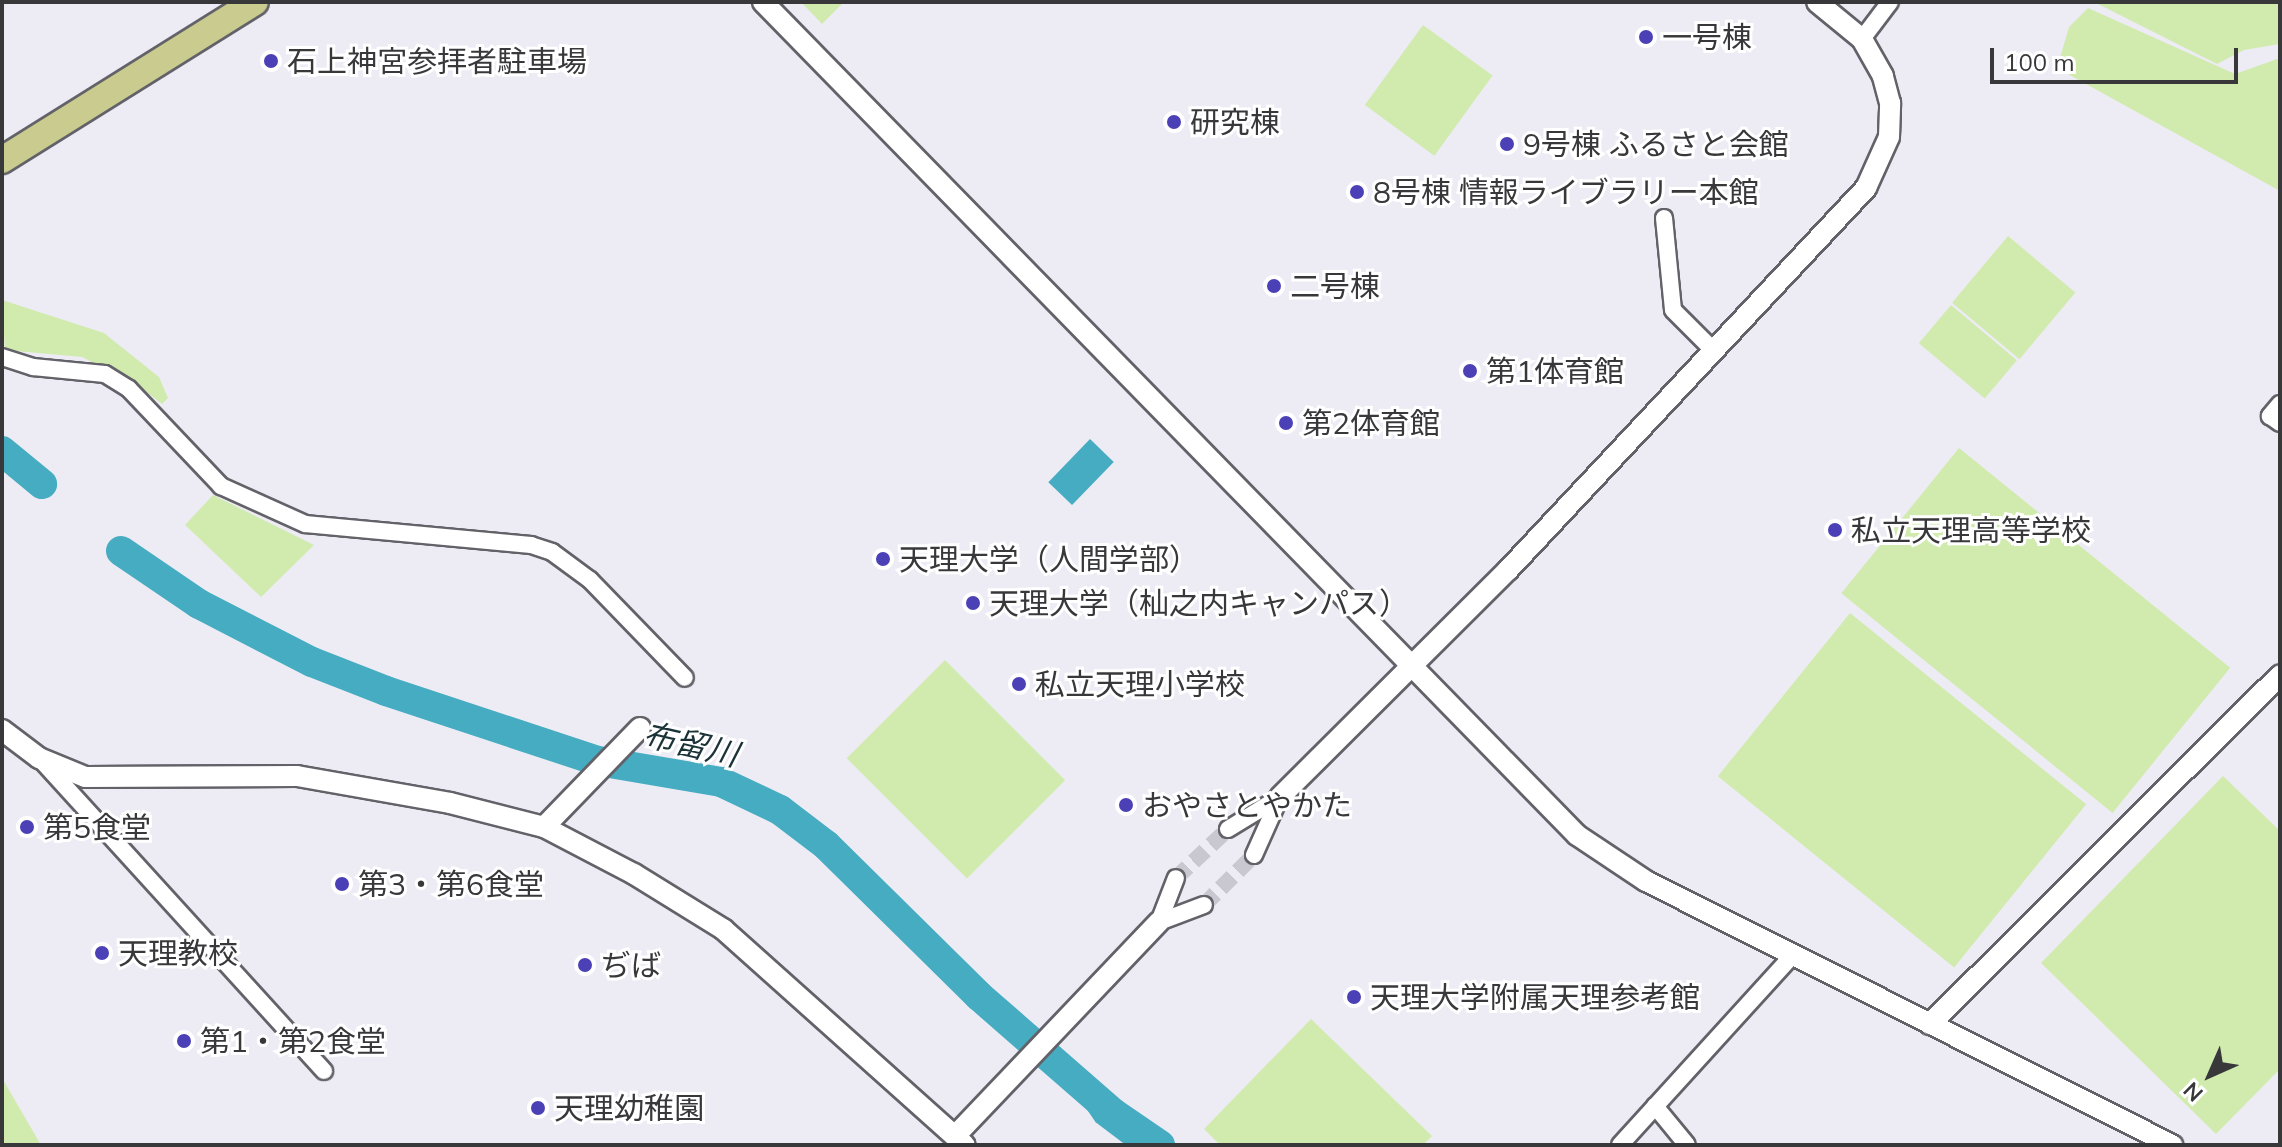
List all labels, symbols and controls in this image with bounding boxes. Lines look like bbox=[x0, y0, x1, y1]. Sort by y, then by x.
place label: 一号棟 bbox=[1662, 19, 1752, 55]
marker: 一号棟 bbox=[1637, 28, 1655, 46]
scale bar bbox=[1994, 32, 2242, 82]
place label: 石上神宮参拝者駐車場 bbox=[287, 43, 587, 79]
text: 100 m bbox=[2004, 47, 2075, 77]
marker: 石上神宮参拝者駐車場 bbox=[262, 52, 280, 70]
place label: 研究棟 bbox=[1190, 104, 1280, 140]
marker: 研究棟 bbox=[1165, 113, 1183, 131]
place label: 9号棟 ふるさと会館 bbox=[1523, 126, 1789, 162]
marker: 9号棟 ふるさと会館 bbox=[1498, 135, 1516, 153]
place label: 8号棟 情報ライブラリー本館 bbox=[1373, 174, 1759, 210]
marker: 8号棟 情報ライブラリー本館 bbox=[1348, 183, 1366, 201]
place label: 二号棟 bbox=[1290, 268, 1380, 304]
marker: 二号棟 bbox=[1265, 277, 1283, 295]
place label: 第1体育館 bbox=[1486, 353, 1624, 389]
marker: 第1体育館 bbox=[1461, 362, 1479, 380]
place label: 第2体育館 bbox=[1302, 405, 1440, 441]
marker: 第2体育館 bbox=[1277, 414, 1295, 432]
place label: 私立天理高等学校 bbox=[1851, 512, 2091, 548]
marker: 私立天理高等学校 bbox=[1826, 521, 1844, 539]
place label: 天理大学（人間学部） bbox=[899, 541, 1199, 577]
marker: 天理大学（人間学部） bbox=[874, 550, 892, 568]
place label: 天理大学（杣之内キャンパス） bbox=[989, 585, 1409, 621]
marker: 天理大学（杣之内キャンパス） bbox=[964, 594, 982, 612]
place label: 私立天理小学校 bbox=[1035, 666, 1245, 702]
marker: 私立天理小学校 bbox=[1010, 675, 1028, 693]
water label: 布留川 bbox=[640, 714, 742, 774]
place label: おやさとやかた bbox=[1142, 787, 1352, 823]
marker: おやさとやかた bbox=[1117, 796, 1135, 814]
place label: 第5食堂 bbox=[43, 809, 151, 845]
marker: 第5食堂 bbox=[18, 818, 36, 836]
place label: 第3・第6食堂 bbox=[358, 866, 544, 902]
marker: 第3・第6食堂 bbox=[333, 875, 351, 893]
place label: 天理教校 bbox=[118, 935, 238, 971]
marker: 天理教校 bbox=[93, 944, 111, 962]
place label: ぢば bbox=[601, 947, 661, 983]
marker: ぢば bbox=[576, 956, 594, 974]
place label: 天理大学附属天理参考館 bbox=[1370, 979, 1700, 1015]
marker: 天理大学附属天理参考館 bbox=[1345, 988, 1363, 1006]
place label: 第1・第2食堂 bbox=[200, 1023, 386, 1059]
marker: 第1・第2食堂 bbox=[175, 1032, 193, 1050]
north arrow bbox=[2170, 1035, 2250, 1115]
text: N bbox=[2177, 1076, 2209, 1108]
place label: 天理幼稚園 bbox=[554, 1090, 704, 1126]
marker: 天理幼稚園 bbox=[529, 1099, 547, 1117]

